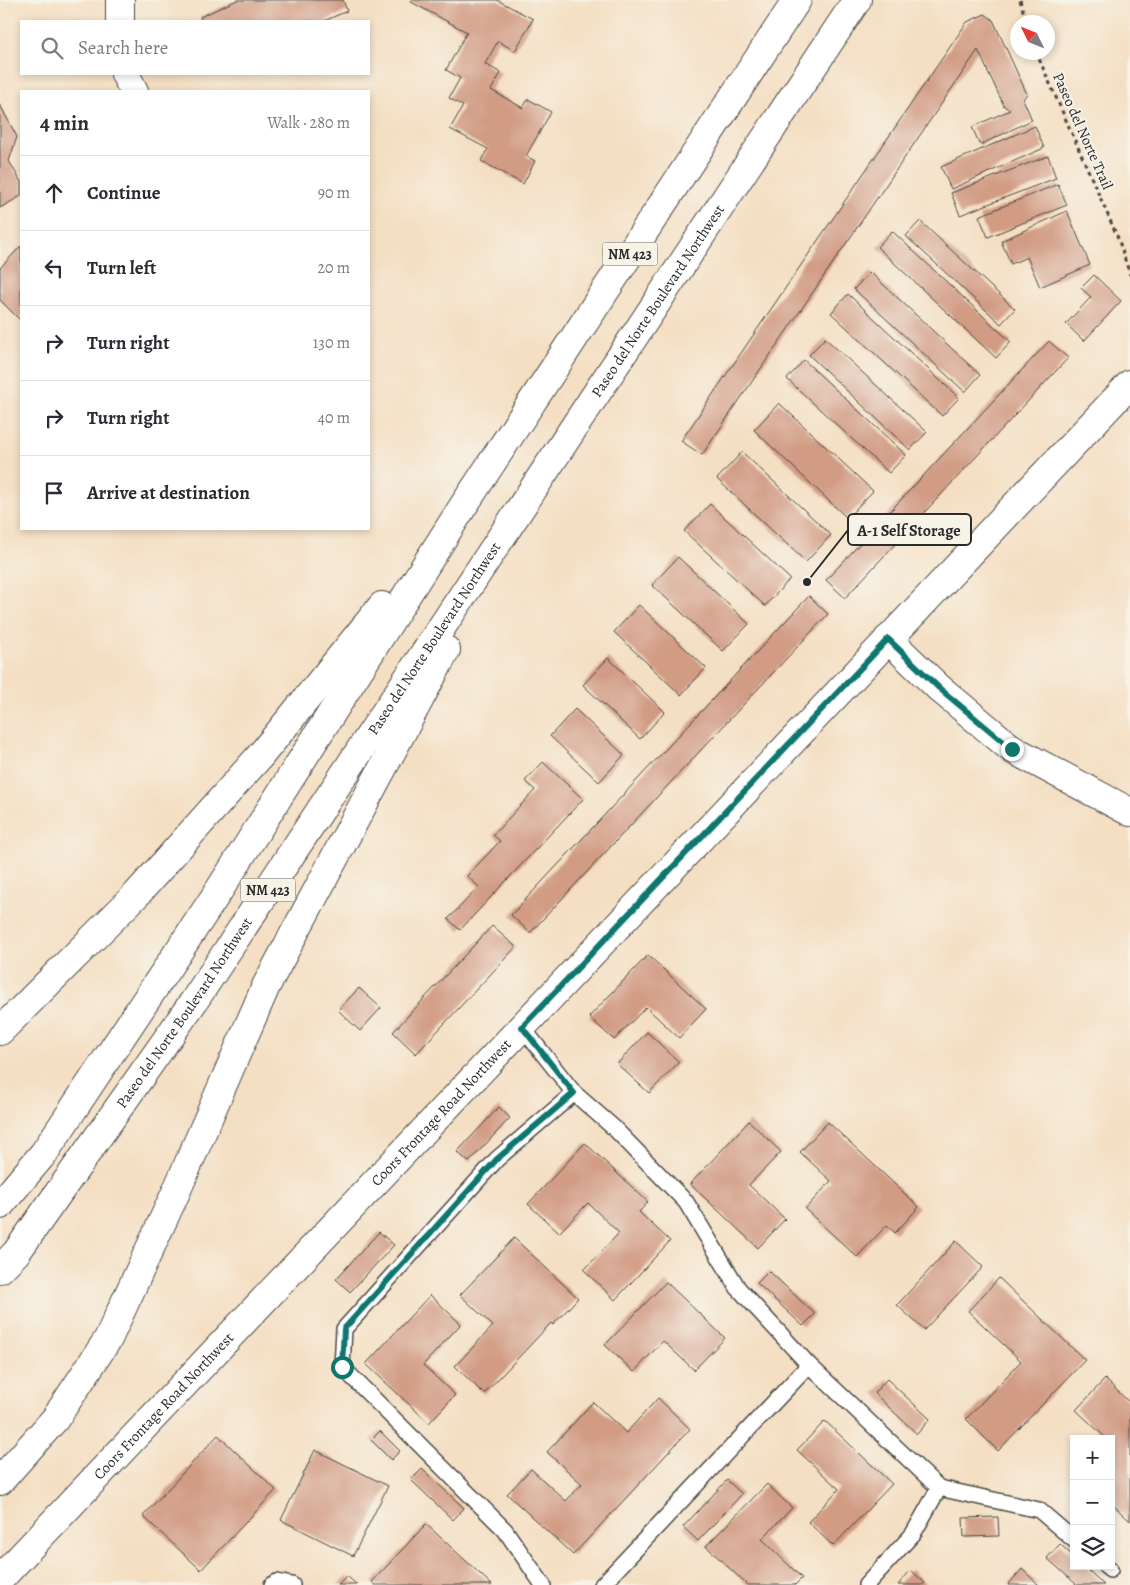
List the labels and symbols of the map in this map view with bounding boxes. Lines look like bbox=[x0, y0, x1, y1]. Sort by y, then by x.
north arrow bbox=[1010, 15, 1055, 60]
street label: Paseo del Norte Trail bbox=[1048, 69, 1118, 193]
street label: Paseo del Norte Boulevard Northwest bbox=[587, 200, 729, 401]
road number: NM 423 bbox=[602, 242, 658, 266]
callout: A-1 Self Storage bbox=[848, 514, 971, 545]
text: A-1 Self Storage bbox=[856, 520, 961, 542]
street label: Paseo del Norte Boulevard Northwest bbox=[363, 538, 505, 739]
route end bbox=[1001, 738, 1024, 761]
road number: NM 423 bbox=[240, 878, 296, 902]
street label: Paseo del Norte Boulevard Northwest bbox=[111, 913, 257, 1112]
street label: Coors Frontage Road Northwest bbox=[367, 1035, 516, 1190]
street label: Coors Frontage Road Northwest bbox=[89, 1328, 238, 1484]
route start bbox=[331, 1356, 354, 1379]

